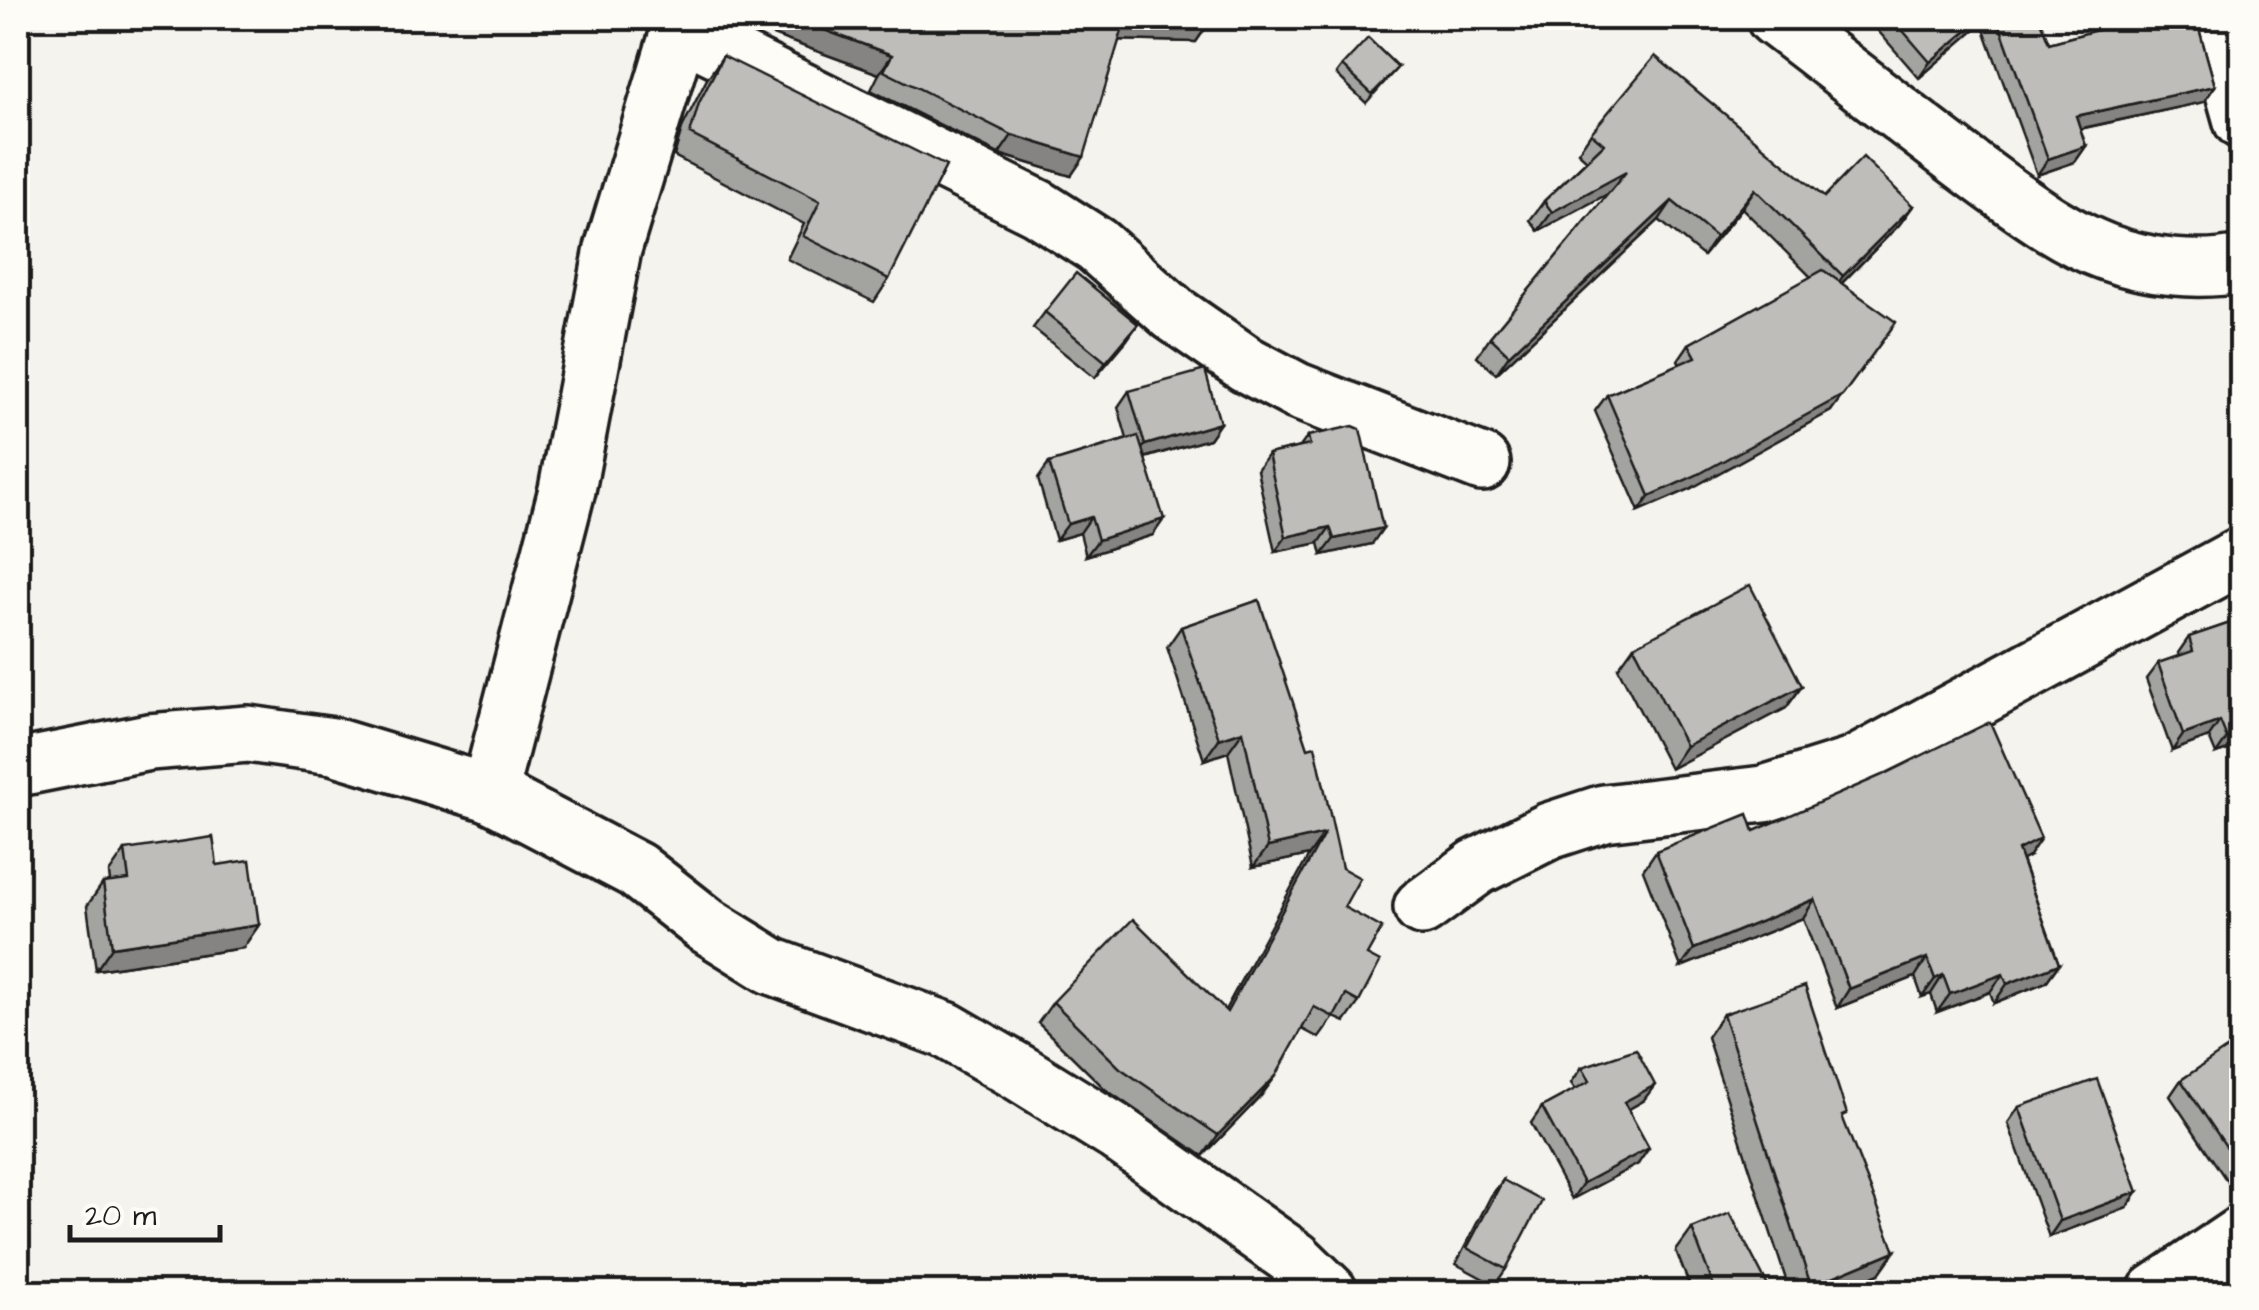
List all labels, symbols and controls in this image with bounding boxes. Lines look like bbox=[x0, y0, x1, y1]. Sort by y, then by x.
scale bar bbox=[70, 1180, 220, 1242]
text: 20 m bbox=[85, 1195, 157, 1237]

